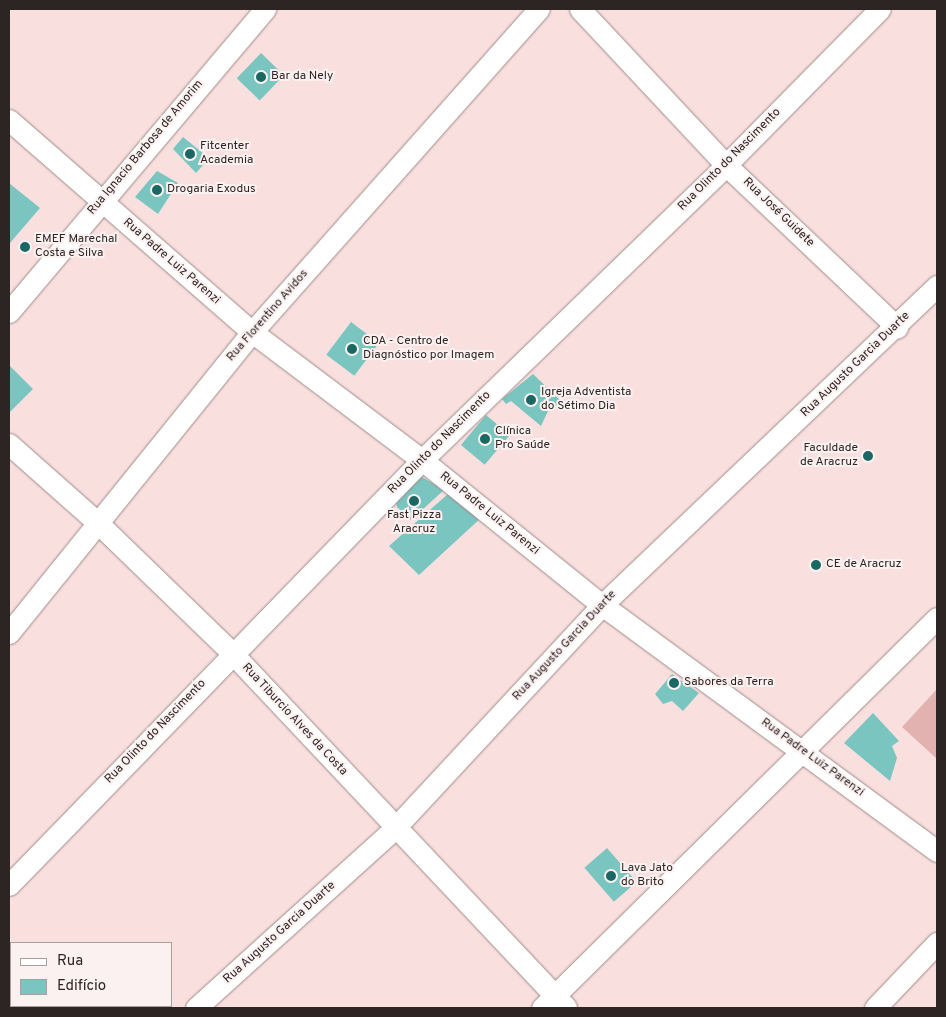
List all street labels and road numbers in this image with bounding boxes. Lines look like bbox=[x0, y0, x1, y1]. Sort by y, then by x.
street label: Rua Ignacio Barbosa de Amorim bbox=[85, 77, 207, 219]
street label: Rua Olinto do Nascimento bbox=[676, 106, 784, 214]
street label: Rua José Guidete bbox=[739, 175, 817, 251]
street label: Rua Padre Luiz Parenzi bbox=[119, 216, 223, 308]
street label: Rua Florentino Avidos bbox=[224, 267, 312, 365]
street label: Rua Augusto Garcia Duarte bbox=[798, 309, 914, 421]
street label: Rua Olinto do Nascimento bbox=[386, 389, 494, 497]
street label: Rua Padre Luiz Parenzi bbox=[436, 469, 542, 559]
street label: Rua Augusto Garcia Duarte bbox=[510, 588, 620, 704]
street label: Rua Tiburcio Alves da Costa bbox=[238, 661, 350, 779]
street label: Rua Olinto do Nascimento bbox=[103, 677, 209, 787]
street label: Rua Padre Luiz Parenzi bbox=[758, 716, 866, 800]
street label: Rua Augusto Garcia Duarte bbox=[221, 879, 339, 987]

